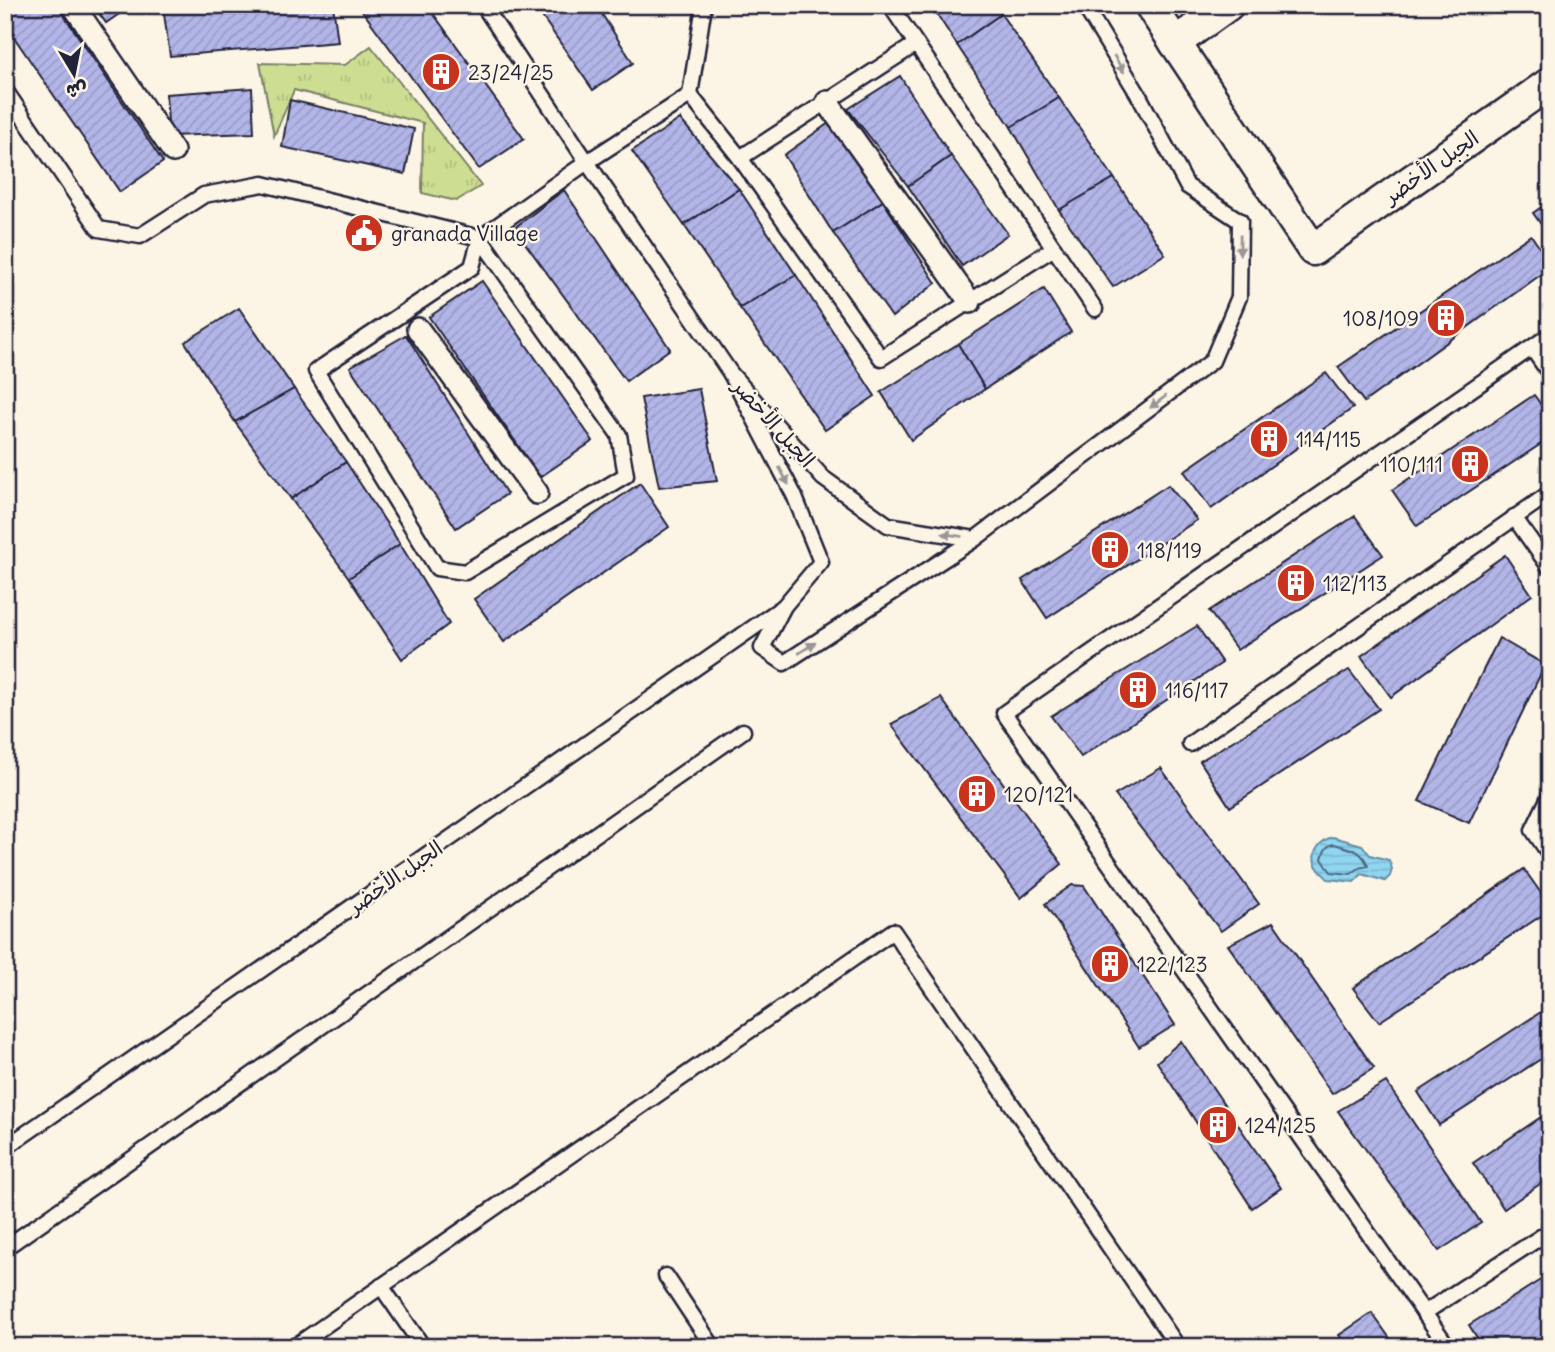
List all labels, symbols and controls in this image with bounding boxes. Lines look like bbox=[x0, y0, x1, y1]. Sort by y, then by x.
north arrow bbox=[38, 38, 108, 108]
building icon: 23/24/25 bbox=[420, 51, 462, 93]
one-way arrow bbox=[1113, 54, 1126, 73]
place label: 23/24/25 bbox=[468, 59, 554, 86]
text: ش bbox=[64, 77, 89, 104]
street label: الجبل الأخضر bbox=[1376, 124, 1484, 211]
public building icon: granada Village bbox=[343, 212, 385, 254]
place label: granada Village bbox=[391, 220, 539, 247]
one-way arrow bbox=[1234, 234, 1246, 256]
building icon: 108/109 bbox=[1425, 297, 1467, 339]
place label: 108/109 bbox=[1343, 305, 1419, 332]
street label: الجبل الأخضر bbox=[726, 371, 821, 473]
one-way arrow bbox=[1149, 394, 1167, 409]
building icon: 114/115 bbox=[1248, 418, 1290, 460]
place label: 114/115 bbox=[1296, 426, 1361, 453]
building icon: 110/111 bbox=[1449, 443, 1491, 485]
place label: 110/111 bbox=[1380, 451, 1443, 478]
one-way arrow bbox=[779, 466, 790, 486]
one-way arrow bbox=[941, 529, 963, 540]
building icon: 118/119 bbox=[1089, 529, 1131, 571]
place label: 118/119 bbox=[1137, 537, 1202, 564]
building icon: 112/113 bbox=[1275, 562, 1317, 604]
place label: 112/113 bbox=[1323, 570, 1387, 597]
one-way arrow bbox=[797, 641, 817, 654]
building icon: 116/117 bbox=[1117, 669, 1159, 711]
place label: 116/117 bbox=[1165, 677, 1228, 704]
building icon: 120/121 bbox=[956, 773, 998, 815]
place label: 120/121 bbox=[1004, 781, 1073, 808]
street label: الجبل الأخضر bbox=[340, 834, 448, 921]
building icon: 122/123 bbox=[1089, 943, 1131, 985]
place label: 122/123 bbox=[1137, 951, 1208, 978]
building icon: 124/125 bbox=[1197, 1104, 1239, 1146]
place label: 124/125 bbox=[1245, 1112, 1316, 1139]

